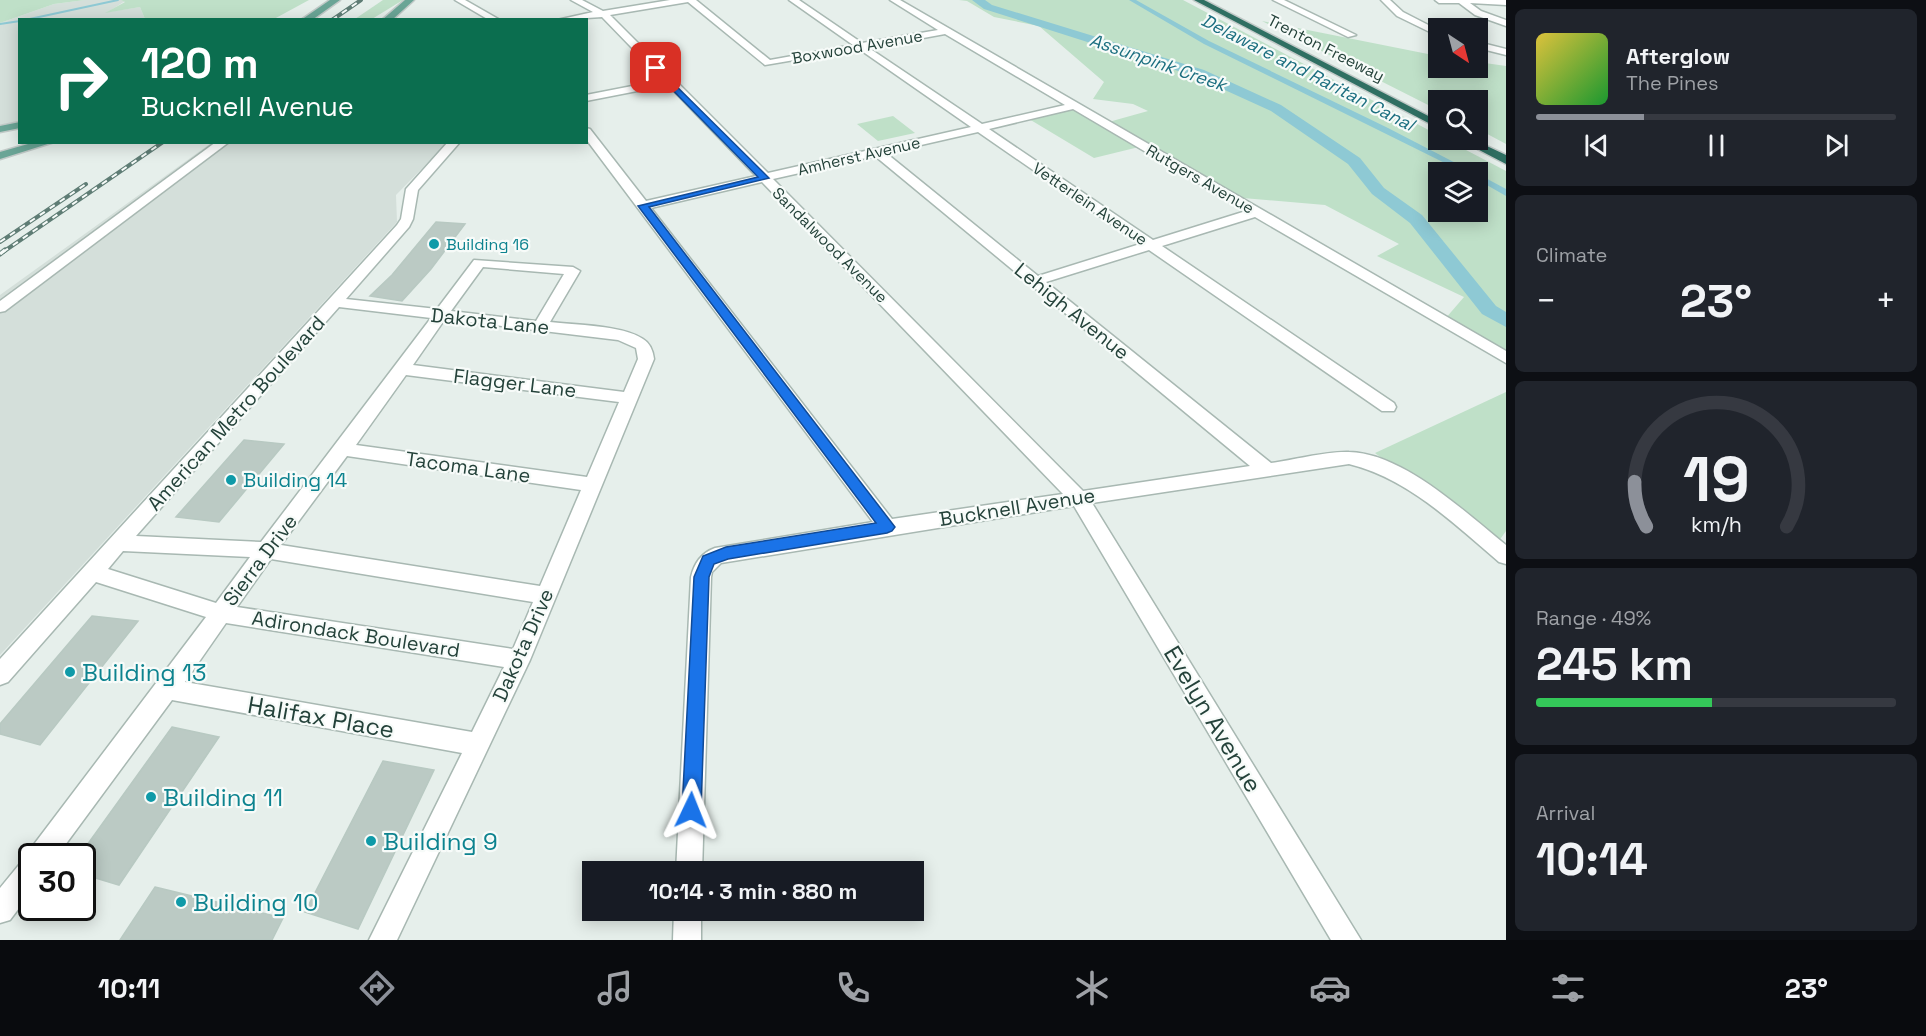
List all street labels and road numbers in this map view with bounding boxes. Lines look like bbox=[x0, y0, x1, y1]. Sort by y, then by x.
street label: Trenton Freeway bbox=[1264, 9, 1388, 87]
street label: Boxwood Avenue bbox=[790, 25, 924, 69]
street label: Amherst Avenue bbox=[796, 132, 922, 180]
street label: Rutgers Avenue bbox=[1142, 140, 1258, 218]
street label: Vetterlein Avenue bbox=[1028, 158, 1152, 250]
street label: Sandalwood Avenue bbox=[768, 183, 892, 307]
street label: Lehigh Avenue bbox=[1009, 257, 1135, 365]
street label: Dakota Lane bbox=[429, 302, 551, 340]
street label: American Metro Boulevard bbox=[141, 310, 331, 516]
street label: Flagger Lane bbox=[452, 363, 578, 403]
street label: Tacoma Lane bbox=[404, 445, 532, 489]
street label: Bucknell Avenue bbox=[937, 482, 1097, 532]
street label: Sierra Drive bbox=[217, 509, 303, 611]
street label: Dakota Drive bbox=[487, 585, 559, 705]
street label: Adirondack Boulevard bbox=[250, 605, 462, 663]
street label: Evelyn Avenue bbox=[1157, 640, 1269, 798]
street label: Halifax Place bbox=[245, 689, 397, 745]

